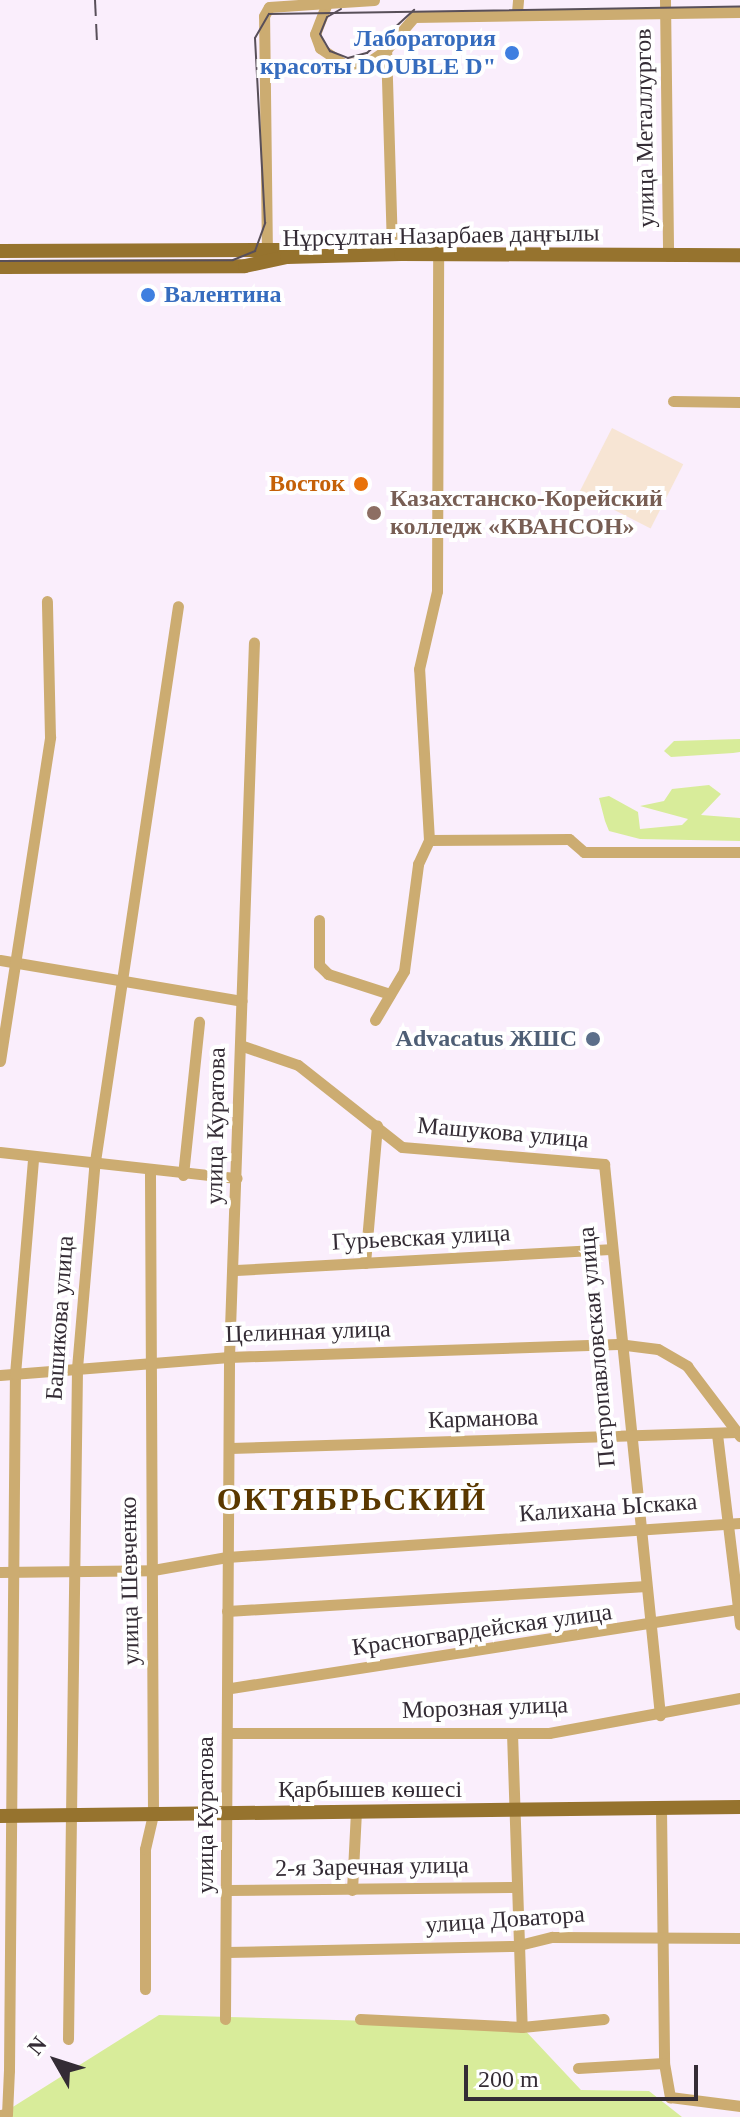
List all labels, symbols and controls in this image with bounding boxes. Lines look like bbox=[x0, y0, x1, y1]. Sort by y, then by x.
place label: Лаборатория красоты DOUBLE D" bbox=[260, 25, 496, 81]
street label: улица Металлургов bbox=[629, 28, 661, 228]
marker: Лаборатория красоты DOUBLE D" bbox=[503, 44, 521, 62]
street label: Нұрсұлтан Назарбаев даңғылы bbox=[282, 219, 600, 253]
place label: Валентина bbox=[164, 281, 282, 309]
marker: Валентина bbox=[139, 286, 157, 304]
place label: Восток bbox=[269, 470, 345, 498]
marker: Восток bbox=[352, 475, 370, 493]
place label: Казахстанско-Корейский колледж «КВАНСОН» bbox=[390, 485, 663, 541]
marker: Казахстанско-Корейский колледж «КВАНСОН» bbox=[365, 504, 383, 522]
place label: Advacatus ЖШС bbox=[396, 1025, 577, 1053]
marker: Advacatus ЖШС bbox=[584, 1030, 602, 1048]
street label: улица Куратова bbox=[200, 1047, 232, 1205]
street label: Машукова улица bbox=[416, 1111, 590, 1155]
street label: Гурьевская улица bbox=[331, 1219, 511, 1257]
street label: Петропавловская улица bbox=[572, 1226, 622, 1468]
street label: Башикова улица bbox=[40, 1235, 80, 1401]
street label: Целинная улица bbox=[225, 1315, 391, 1349]
street label: Карманова bbox=[427, 1403, 539, 1435]
district label: ОКТЯБРЬСКИЙ bbox=[217, 1480, 487, 1518]
street label: Калихана Ыскака bbox=[518, 1487, 698, 1529]
street label: улица Шевченко bbox=[114, 1496, 146, 1666]
street label: Красногвардейская улица bbox=[350, 1598, 614, 1662]
street label: Морозная улица bbox=[402, 1691, 568, 1725]
street label: улица Куратова bbox=[192, 1736, 220, 1894]
street label: Қарбышев көшесі bbox=[278, 1776, 462, 1804]
street label: 2-я Заречная улица bbox=[275, 1851, 469, 1883]
street label: улица Доватора bbox=[424, 1900, 586, 1940]
north arrow bbox=[16, 2021, 96, 2101]
text: N bbox=[22, 2032, 52, 2060]
scale bar bbox=[468, 2049, 702, 2099]
text: 200 m bbox=[478, 2066, 539, 2092]

